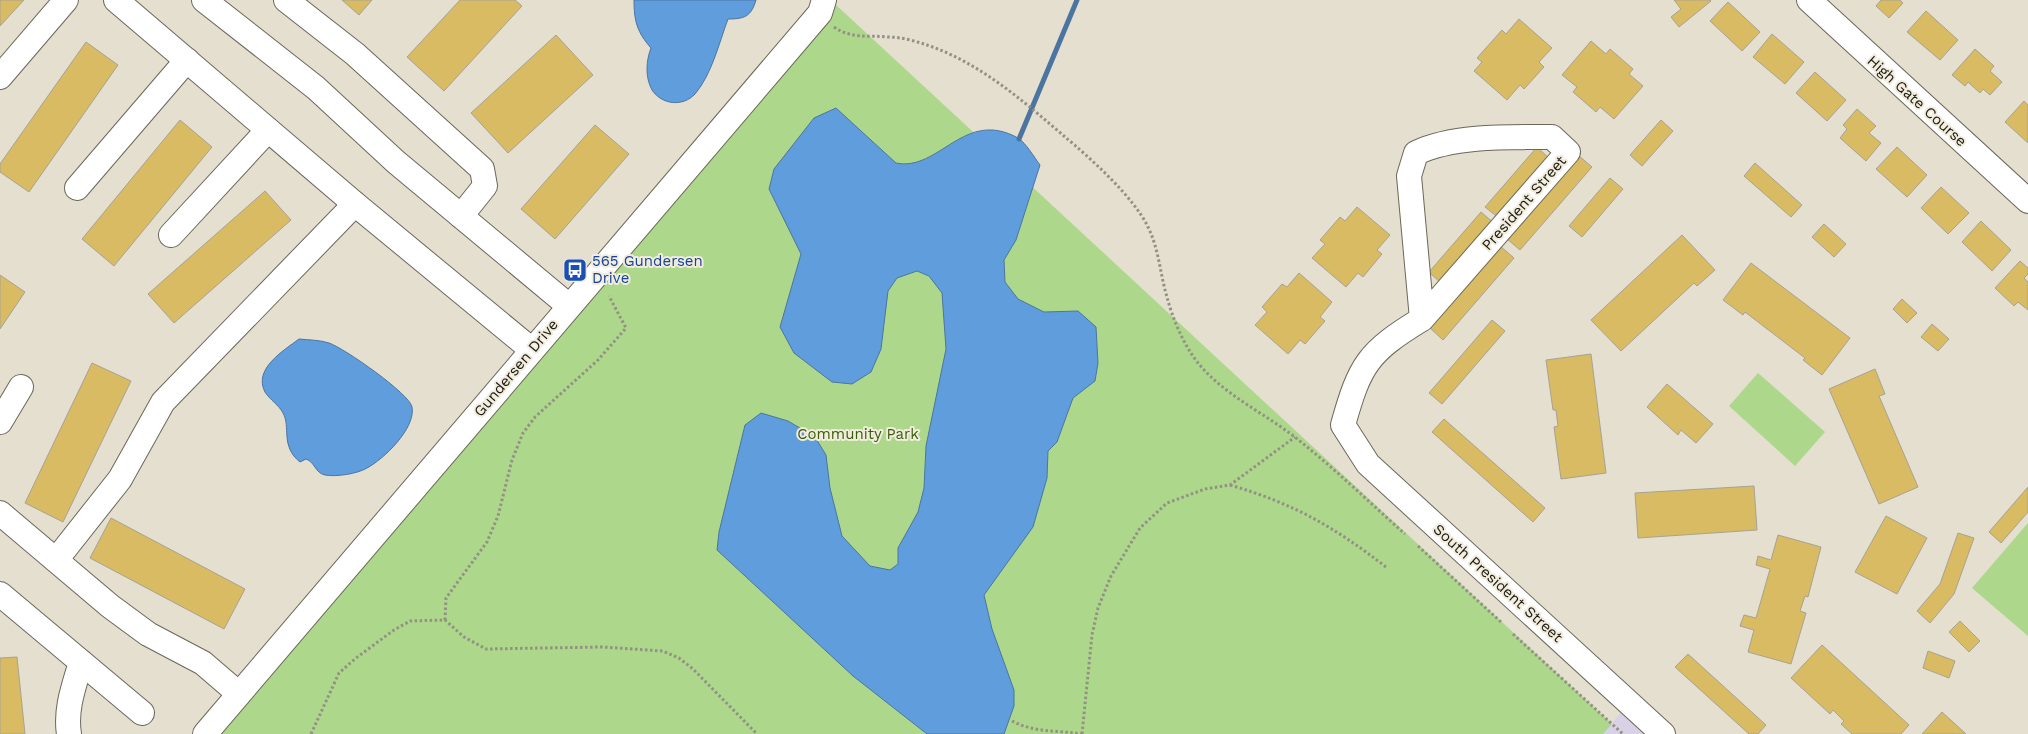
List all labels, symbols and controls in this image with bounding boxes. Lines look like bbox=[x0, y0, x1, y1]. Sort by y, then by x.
street label: High Gate Course bbox=[1864, 52, 1970, 150]
street label: President Street bbox=[1478, 152, 1570, 254]
place label: 565 Gundersen Drive bbox=[592, 252, 703, 287]
bus stop icon: 565 Gundersen Drive bbox=[562, 257, 588, 283]
street label: Gundersen Drive bbox=[470, 316, 562, 420]
park label: Community Park bbox=[797, 425, 919, 443]
street label: South President Street bbox=[1430, 520, 1567, 646]

